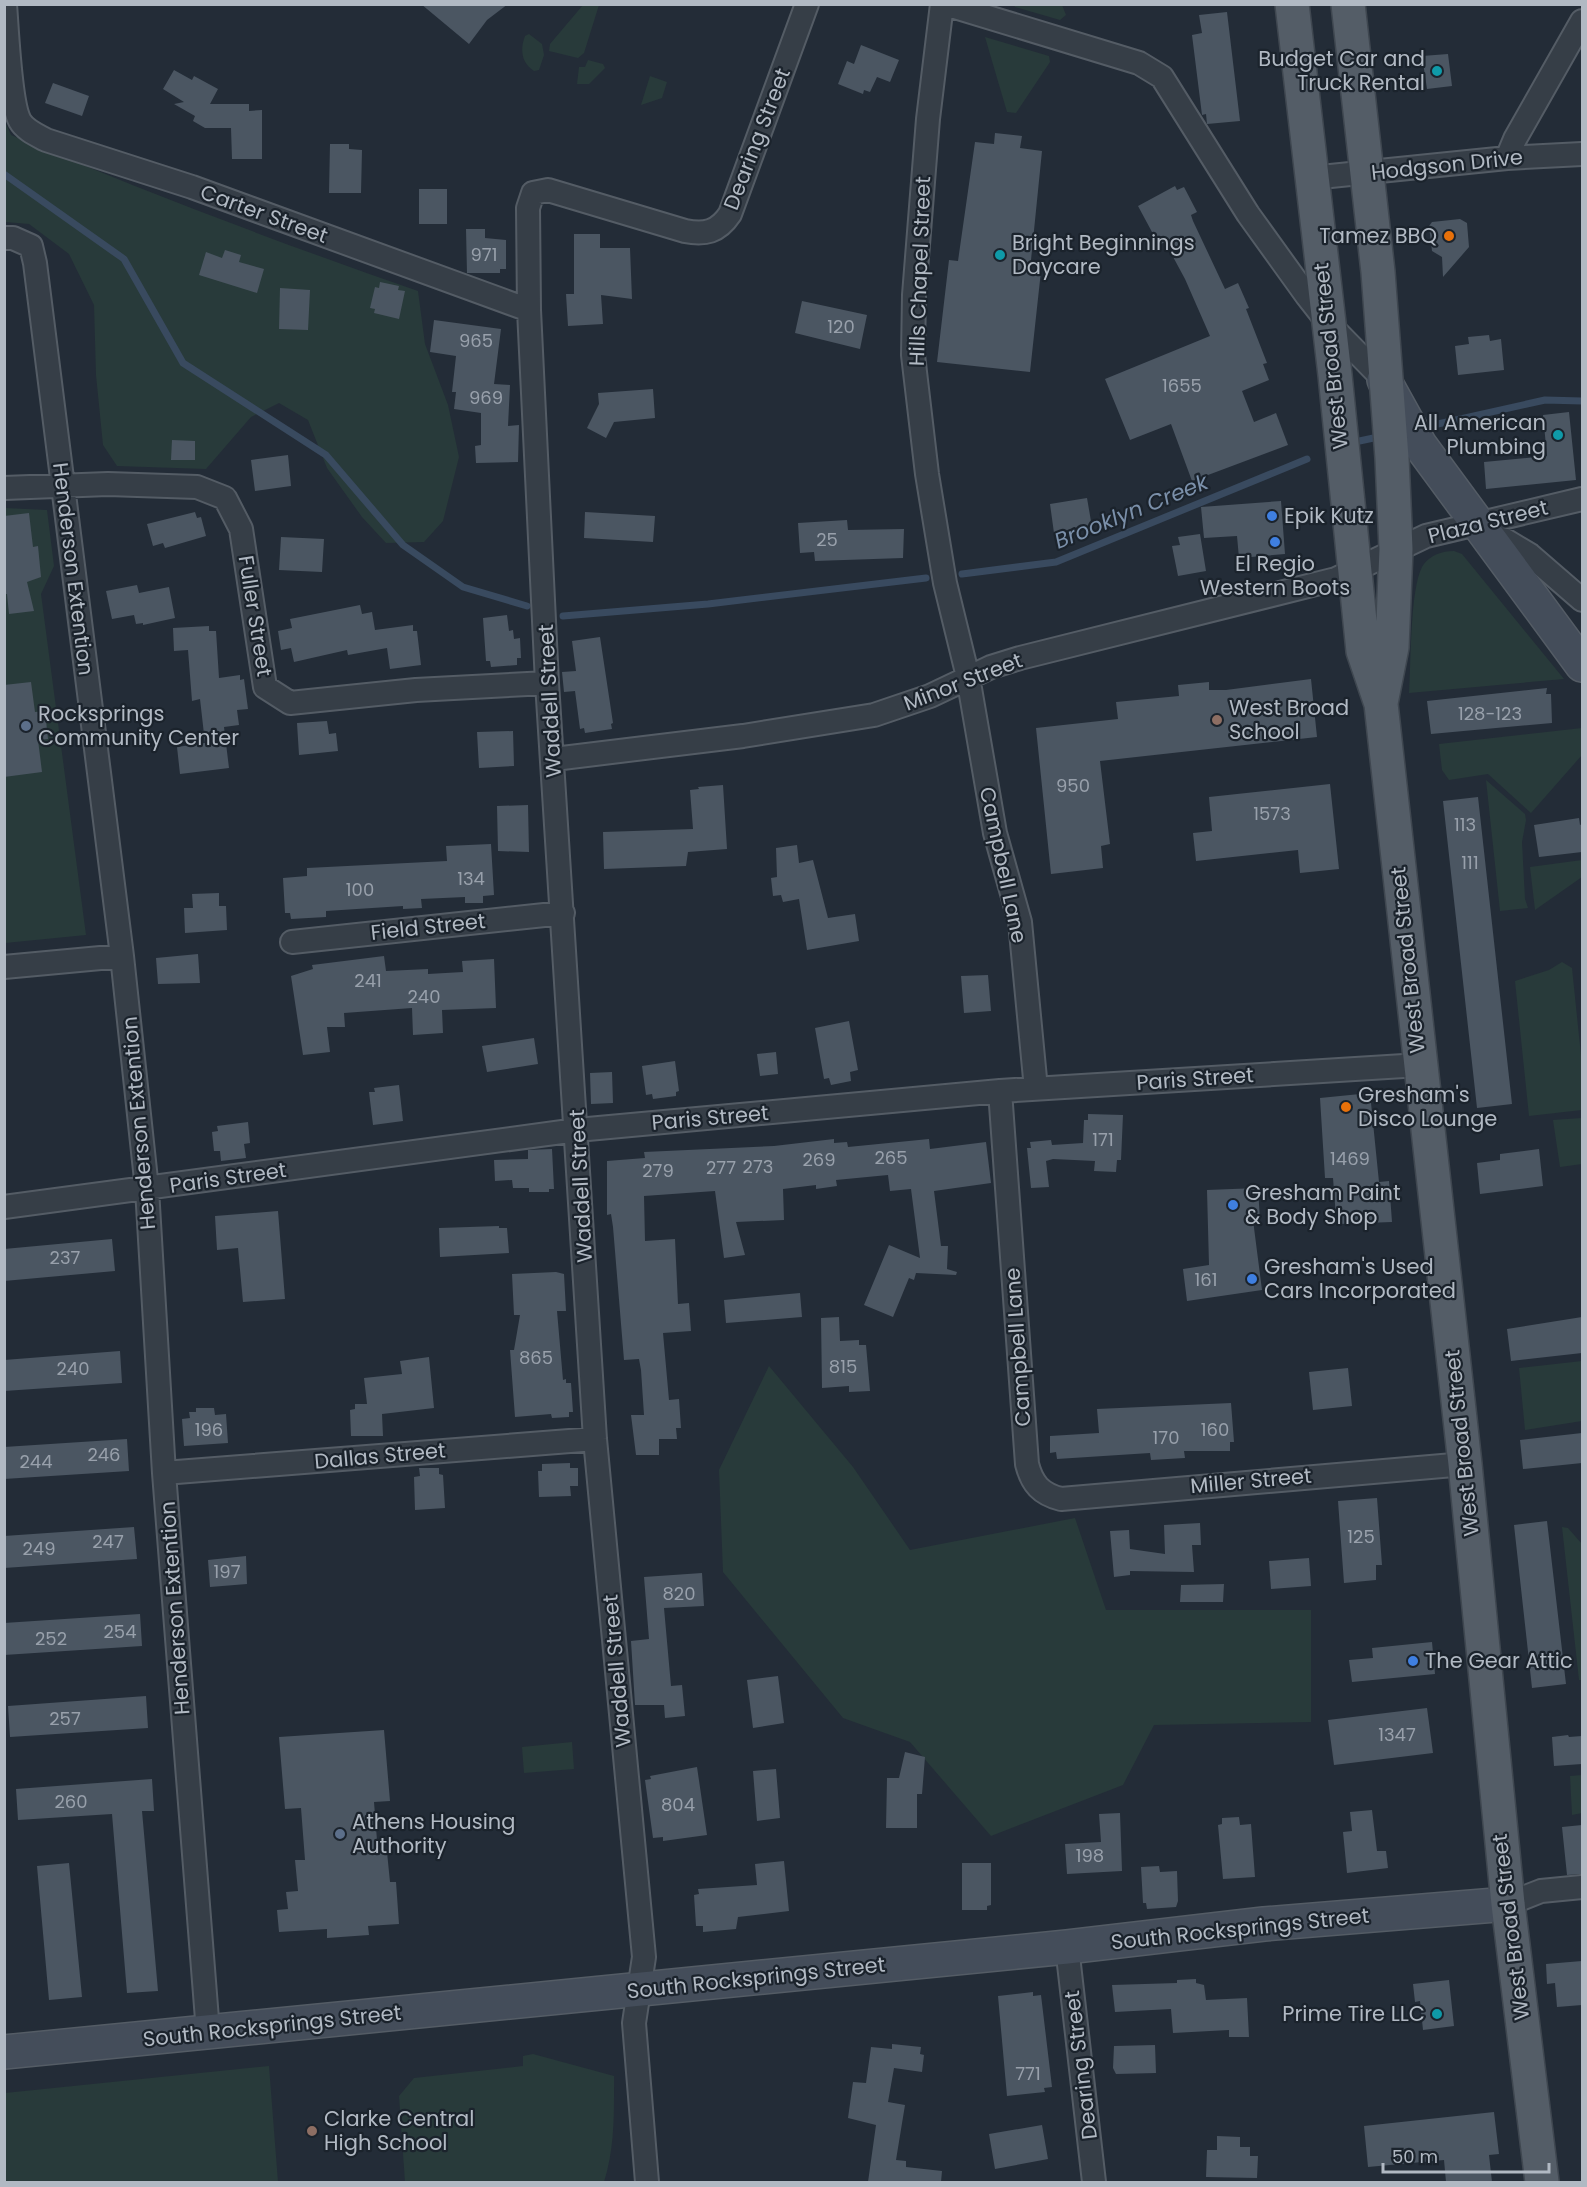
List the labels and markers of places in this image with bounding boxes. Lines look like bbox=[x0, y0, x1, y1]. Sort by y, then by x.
place label: Budget Car and Truck Rental bbox=[1258, 44, 1425, 97]
marker: Budget Car and Truck Rental bbox=[1430, 64, 1444, 78]
place label: Tamez BBQ bbox=[1319, 221, 1437, 250]
place label: Bright Beginnings Daycare bbox=[1012, 228, 1195, 281]
marker: Tamez BBQ bbox=[1442, 229, 1456, 243]
marker: Bright Beginnings Daycare bbox=[993, 248, 1007, 262]
place label: All American Plumbing bbox=[1414, 408, 1546, 461]
marker: All American Plumbing bbox=[1551, 428, 1565, 442]
place label: Epik Kutz bbox=[1284, 501, 1374, 530]
marker: Epik Kutz bbox=[1265, 509, 1279, 523]
marker: El Regio Western Boots bbox=[1268, 535, 1282, 549]
place label: El Regio Western Boots bbox=[1200, 549, 1350, 602]
place label: West Broad School bbox=[1229, 693, 1349, 746]
place label: Rocksprings Community Center bbox=[38, 699, 239, 752]
marker: West Broad School bbox=[1210, 713, 1224, 727]
marker: Rocksprings Community Center bbox=[19, 719, 33, 733]
place label: Gresham's Disco Lounge bbox=[1358, 1080, 1497, 1133]
marker: Gresham's Disco Lounge bbox=[1339, 1100, 1353, 1114]
place label: Gresham Paint & Body Shop bbox=[1245, 1178, 1401, 1231]
marker: Gresham Paint & Body Shop bbox=[1226, 1198, 1240, 1212]
place label: Gresham's Used Cars Incorporated bbox=[1264, 1252, 1456, 1305]
marker: Gresham's Used Cars Incorporated bbox=[1245, 1272, 1259, 1286]
place label: The Gear Attic bbox=[1425, 1646, 1573, 1675]
marker: The Gear Attic bbox=[1406, 1654, 1420, 1668]
place label: Athens Housing Authority bbox=[352, 1807, 515, 1860]
marker: Athens Housing Authority bbox=[333, 1827, 347, 1841]
place label: Prime Tire LLC bbox=[1282, 1999, 1425, 2028]
marker: Prime Tire LLC bbox=[1430, 2007, 1444, 2021]
place label: Clarke Central High School bbox=[324, 2104, 474, 2157]
marker: Clarke Central High School bbox=[305, 2124, 319, 2138]

